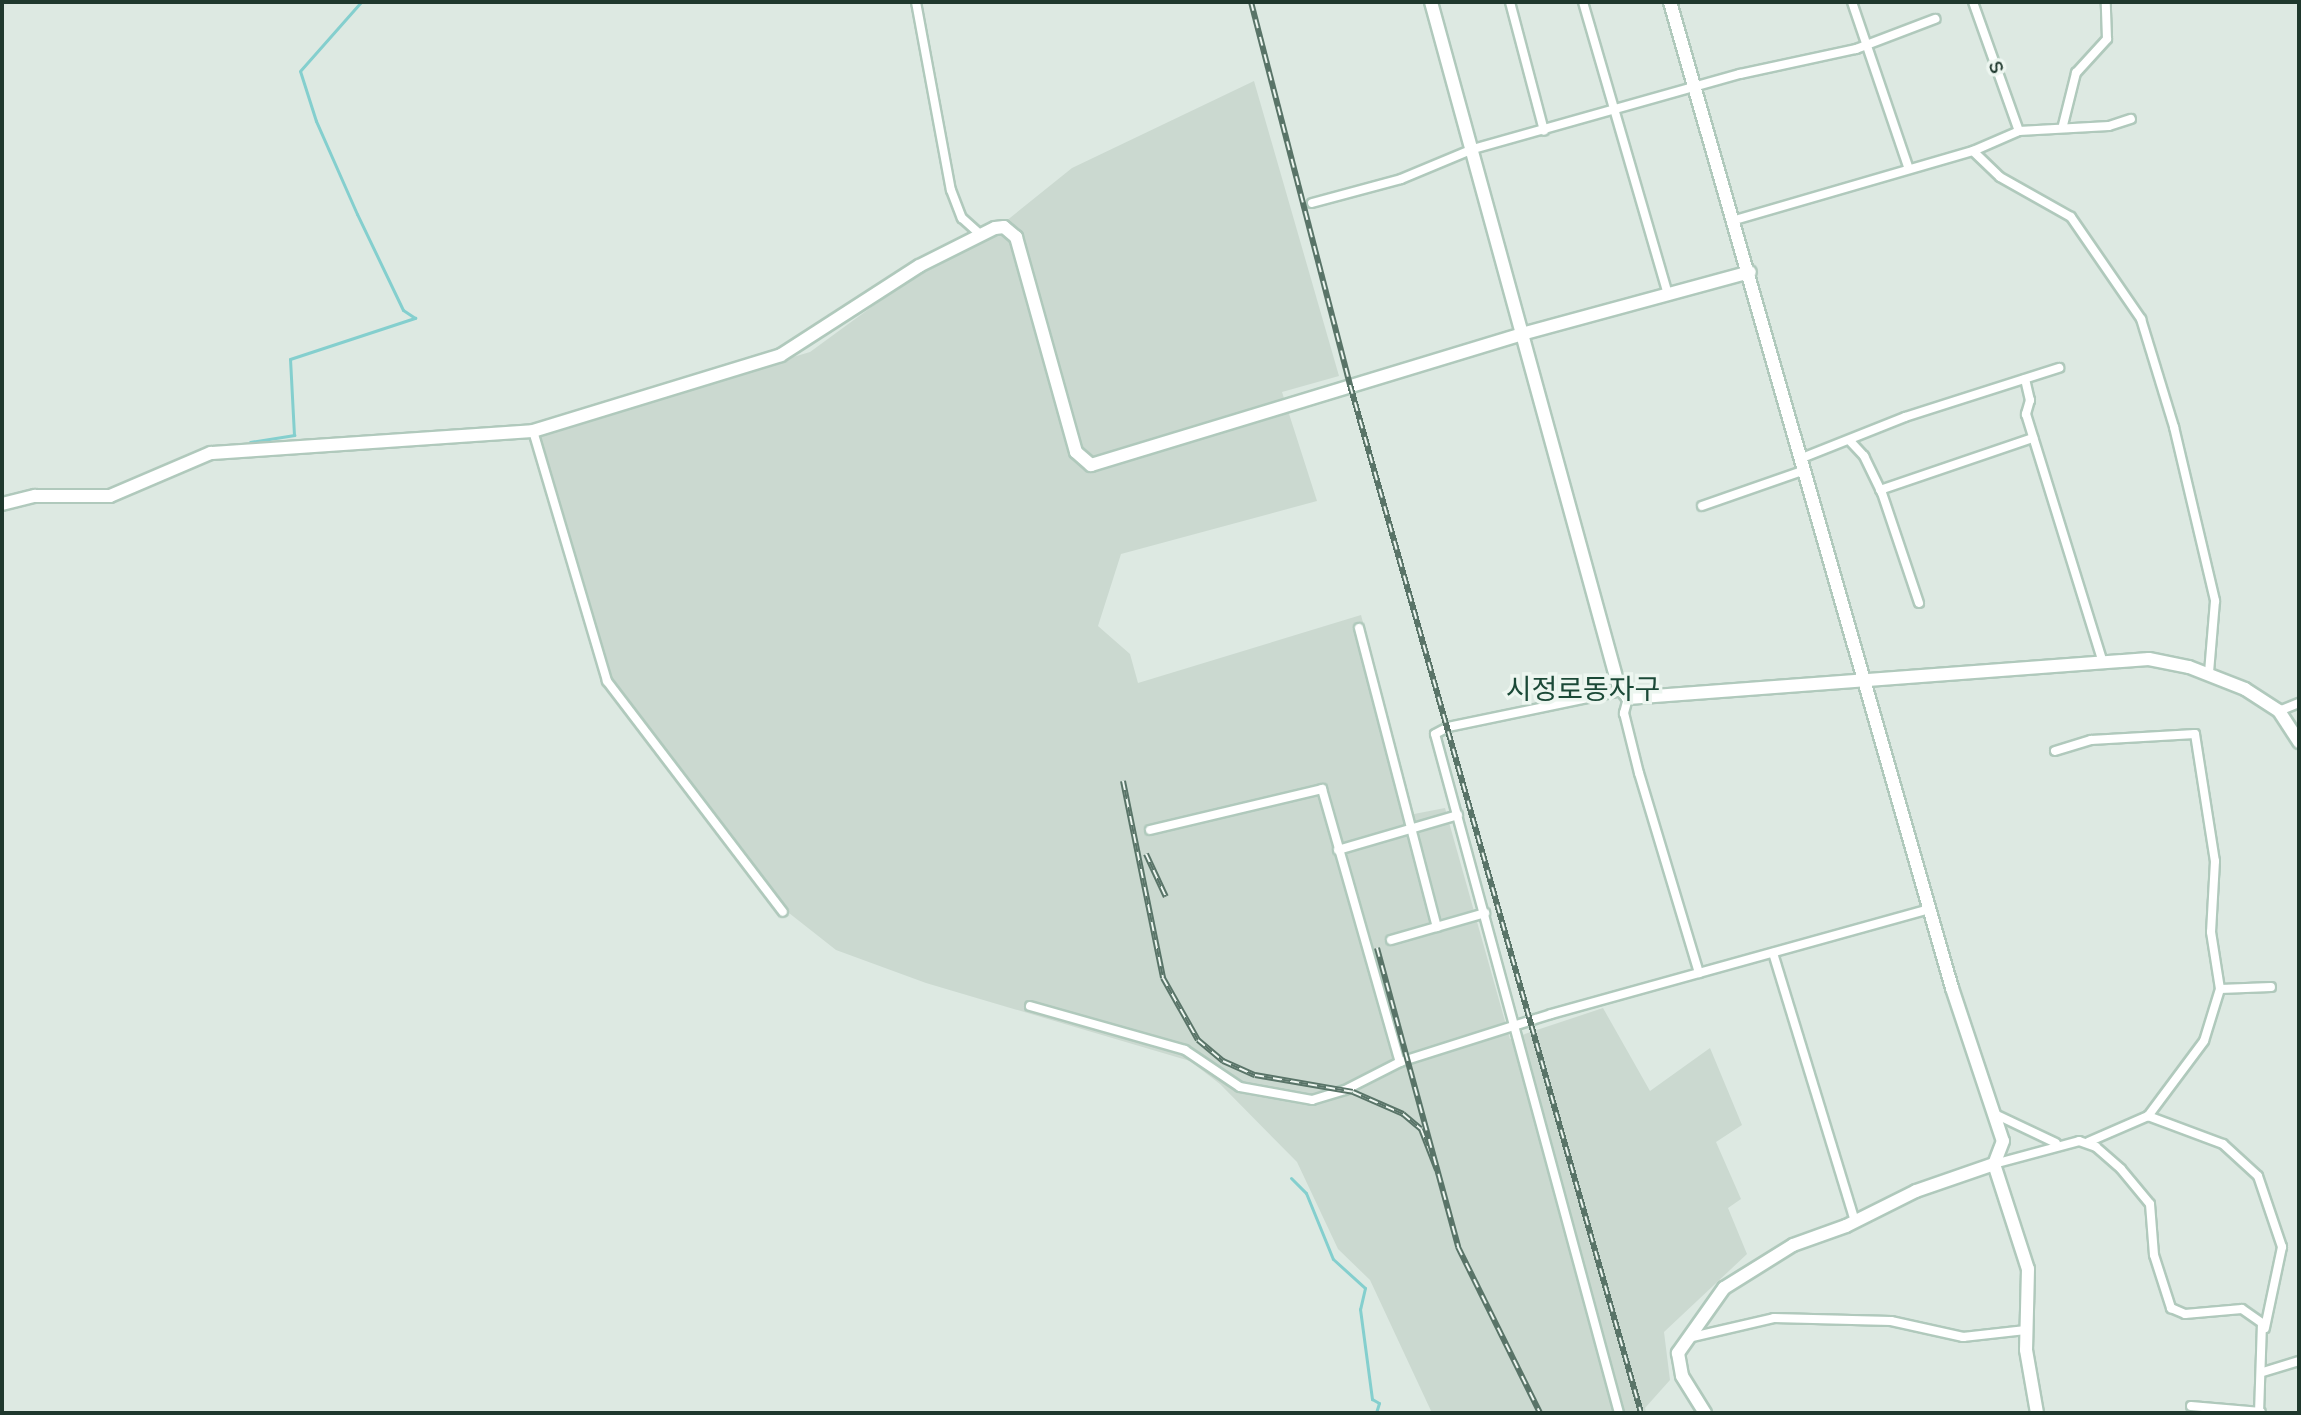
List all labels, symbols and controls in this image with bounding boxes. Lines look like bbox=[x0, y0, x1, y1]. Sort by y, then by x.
street label: s bbox=[1981, 57, 2013, 77]
district label: 시정로동자구 bbox=[1506, 673, 1660, 707]

